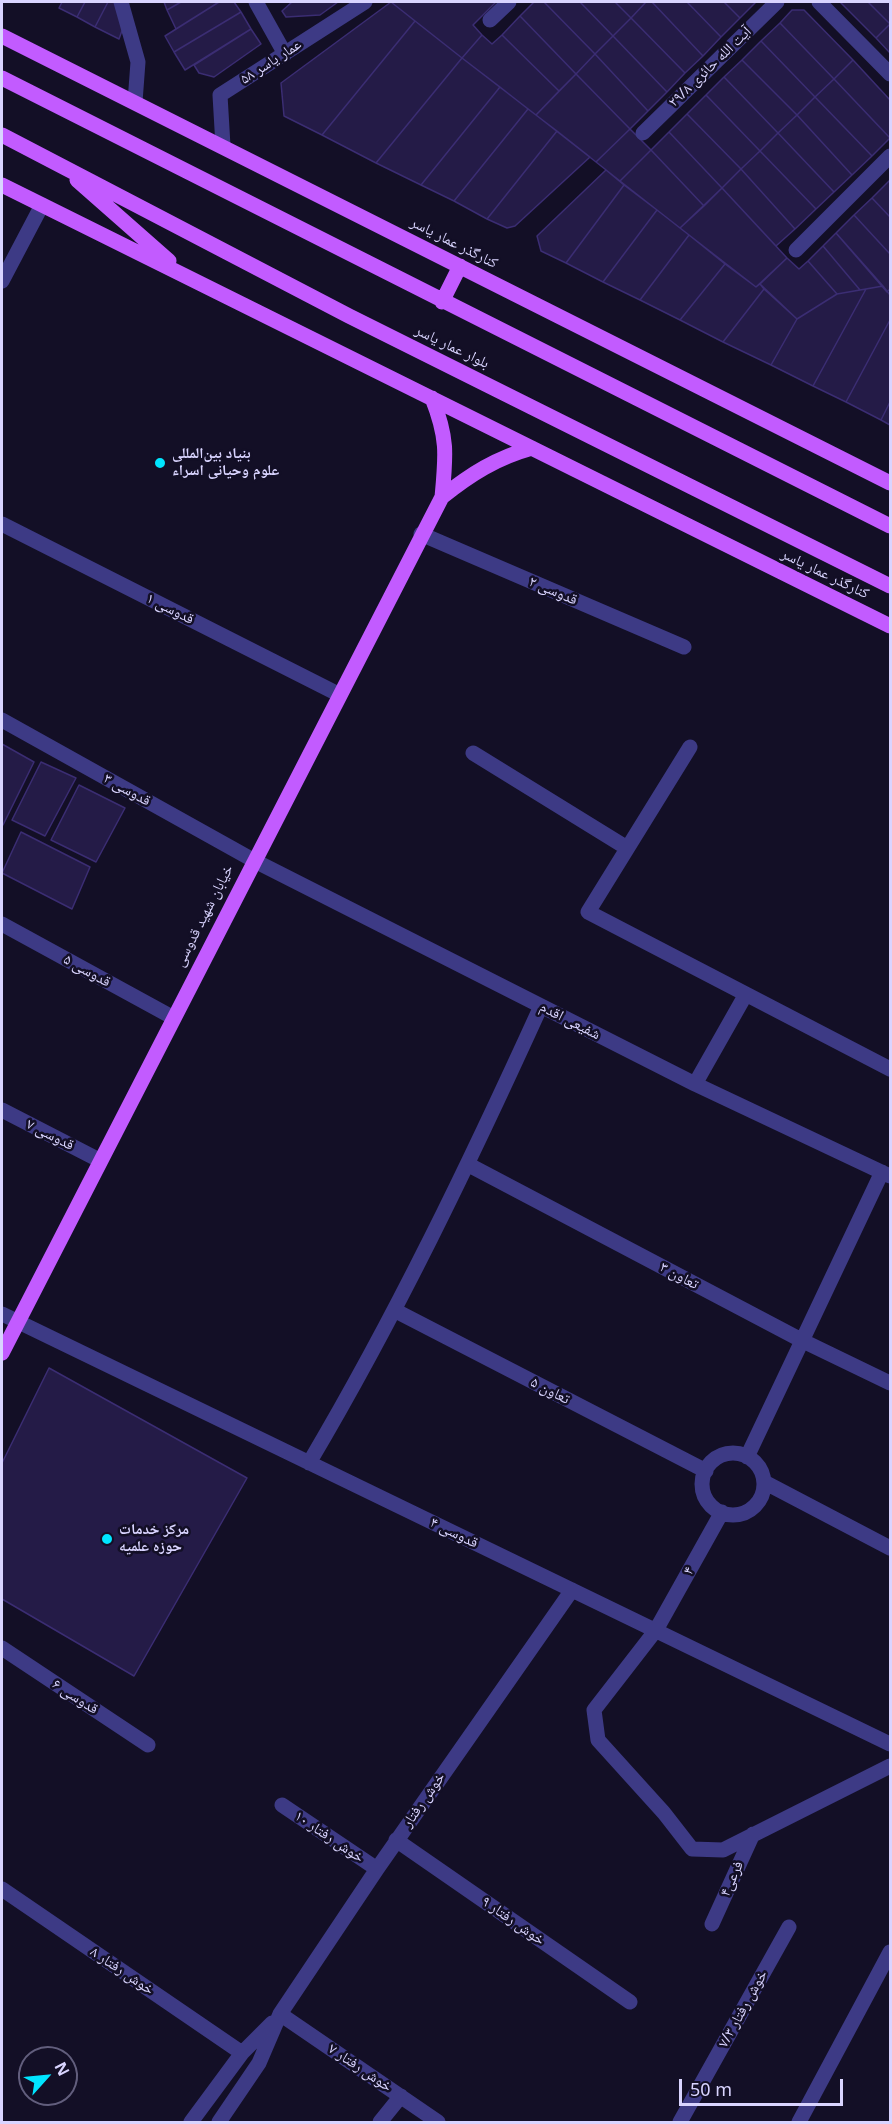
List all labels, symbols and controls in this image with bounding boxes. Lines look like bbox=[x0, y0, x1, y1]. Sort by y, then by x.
street label: آیت الله حائری ۲۹/۸ bbox=[665, 23, 755, 111]
street label: عمار یاسر ۵۸ bbox=[237, 36, 305, 88]
street label: کنارگذر عمار یاسر bbox=[407, 213, 501, 273]
street label: بلوار عمار یاسر bbox=[412, 321, 492, 373]
place label: بنیاد بین‌المللی علوم وحیانی اسراء bbox=[172, 445, 279, 480]
marker: بنیاد بین‌المللی علوم وحیانی اسراء bbox=[153, 456, 167, 470]
street label: کنارگذر عمار یاسر bbox=[778, 545, 872, 603]
street label: قدوسی ۲ bbox=[526, 573, 580, 609]
street label: قدوسی ۱ bbox=[143, 589, 197, 629]
street label: قدوسی ۳ bbox=[100, 770, 154, 810]
street label: خیابان شهید قدوسی bbox=[171, 862, 237, 970]
street label: قدوسی ۵ bbox=[60, 951, 114, 991]
street label: شفیعی اقدم bbox=[537, 998, 603, 1044]
street label: قدوسی ۷ bbox=[23, 1115, 77, 1155]
street label: تعاون ۳ bbox=[656, 1258, 702, 1294]
street label: تعاون ۵ bbox=[527, 1374, 573, 1408]
street label: قدوسی ۴ bbox=[427, 1514, 481, 1552]
place label: مرکز خدمات حوزه علمیه bbox=[119, 1521, 189, 1556]
marker: مرکز خدمات حوزه علمیه bbox=[100, 1532, 114, 1546]
street label: ۴ bbox=[679, 1564, 699, 1578]
street label: قدوسی ۶ bbox=[49, 1675, 101, 1719]
street label: خوش رفتار bbox=[399, 1769, 449, 1831]
street label: خوش رفتار ۱۰ bbox=[291, 1807, 367, 1867]
street label: فرعی۴ bbox=[716, 1858, 748, 1900]
street label: خوش رفتار ۹ bbox=[478, 1893, 548, 1949]
street label: خوش رفتار ۸ bbox=[87, 1943, 157, 1999]
street label: خوش رفتار ۷/۳ bbox=[714, 1967, 772, 2051]
street label: خوش رفتار ۷ bbox=[325, 2040, 395, 2096]
north arrow bbox=[18, 2046, 78, 2106]
text: N bbox=[49, 2058, 75, 2080]
scale bar bbox=[682, 2067, 846, 2105]
text: 50 m bbox=[690, 2077, 732, 2101]

